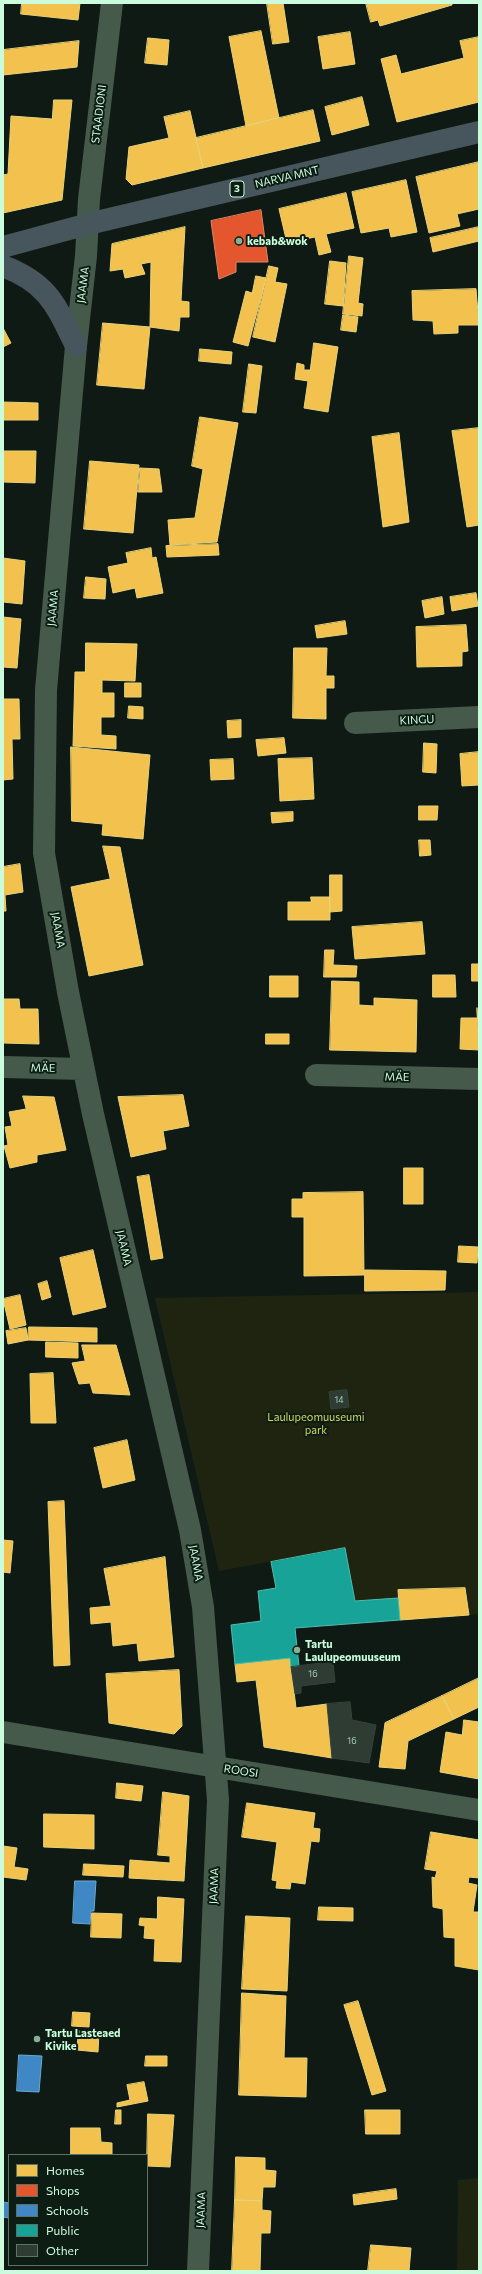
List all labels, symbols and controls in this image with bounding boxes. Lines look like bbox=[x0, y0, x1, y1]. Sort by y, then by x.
street label: STAADIONI bbox=[89, 84, 109, 144]
street label: NARVA MNT bbox=[254, 163, 320, 191]
road number: 3 bbox=[230, 181, 244, 197]
place label: kebab&wok bbox=[247, 234, 308, 248]
marker: kebab&wok bbox=[234, 236, 244, 246]
street label: JAAMA bbox=[74, 266, 92, 304]
street label: JAAMA bbox=[45, 589, 61, 627]
street label: KINGU bbox=[399, 712, 435, 728]
street label: JAAMA bbox=[48, 911, 68, 949]
street label: MÄE bbox=[31, 1061, 55, 1075]
street label: MÄE bbox=[385, 1070, 409, 1084]
street label: JAAMA bbox=[113, 1229, 135, 1267]
house number: 14 bbox=[334, 1395, 344, 1405]
park label: Laulupeomuuseumi park bbox=[267, 1410, 365, 1436]
street label: JAAMA bbox=[186, 1544, 206, 1582]
place label: Tartu Laulupeomuuseum bbox=[305, 1637, 401, 1663]
marker: Tartu Laulupeomuuseum bbox=[292, 1645, 302, 1655]
house number: 16 bbox=[308, 1669, 318, 1679]
house number: 16 bbox=[347, 1736, 357, 1746]
street label: ROOSI bbox=[223, 1762, 259, 1780]
street label: JAAMA bbox=[207, 1868, 221, 1904]
place label: Tartu Lasteaed Kivike bbox=[45, 2026, 120, 2052]
marker: Tartu Lasteaed Kivike bbox=[32, 2034, 42, 2044]
legend bbox=[8, 2154, 148, 2266]
text: Homes bbox=[46, 2163, 84, 2177]
text: Shops bbox=[46, 2183, 80, 2197]
street label: JAAMA bbox=[194, 2192, 208, 2228]
text: Schools bbox=[46, 2203, 89, 2217]
text: Public bbox=[46, 2223, 79, 2237]
text: Other bbox=[46, 2243, 79, 2257]

